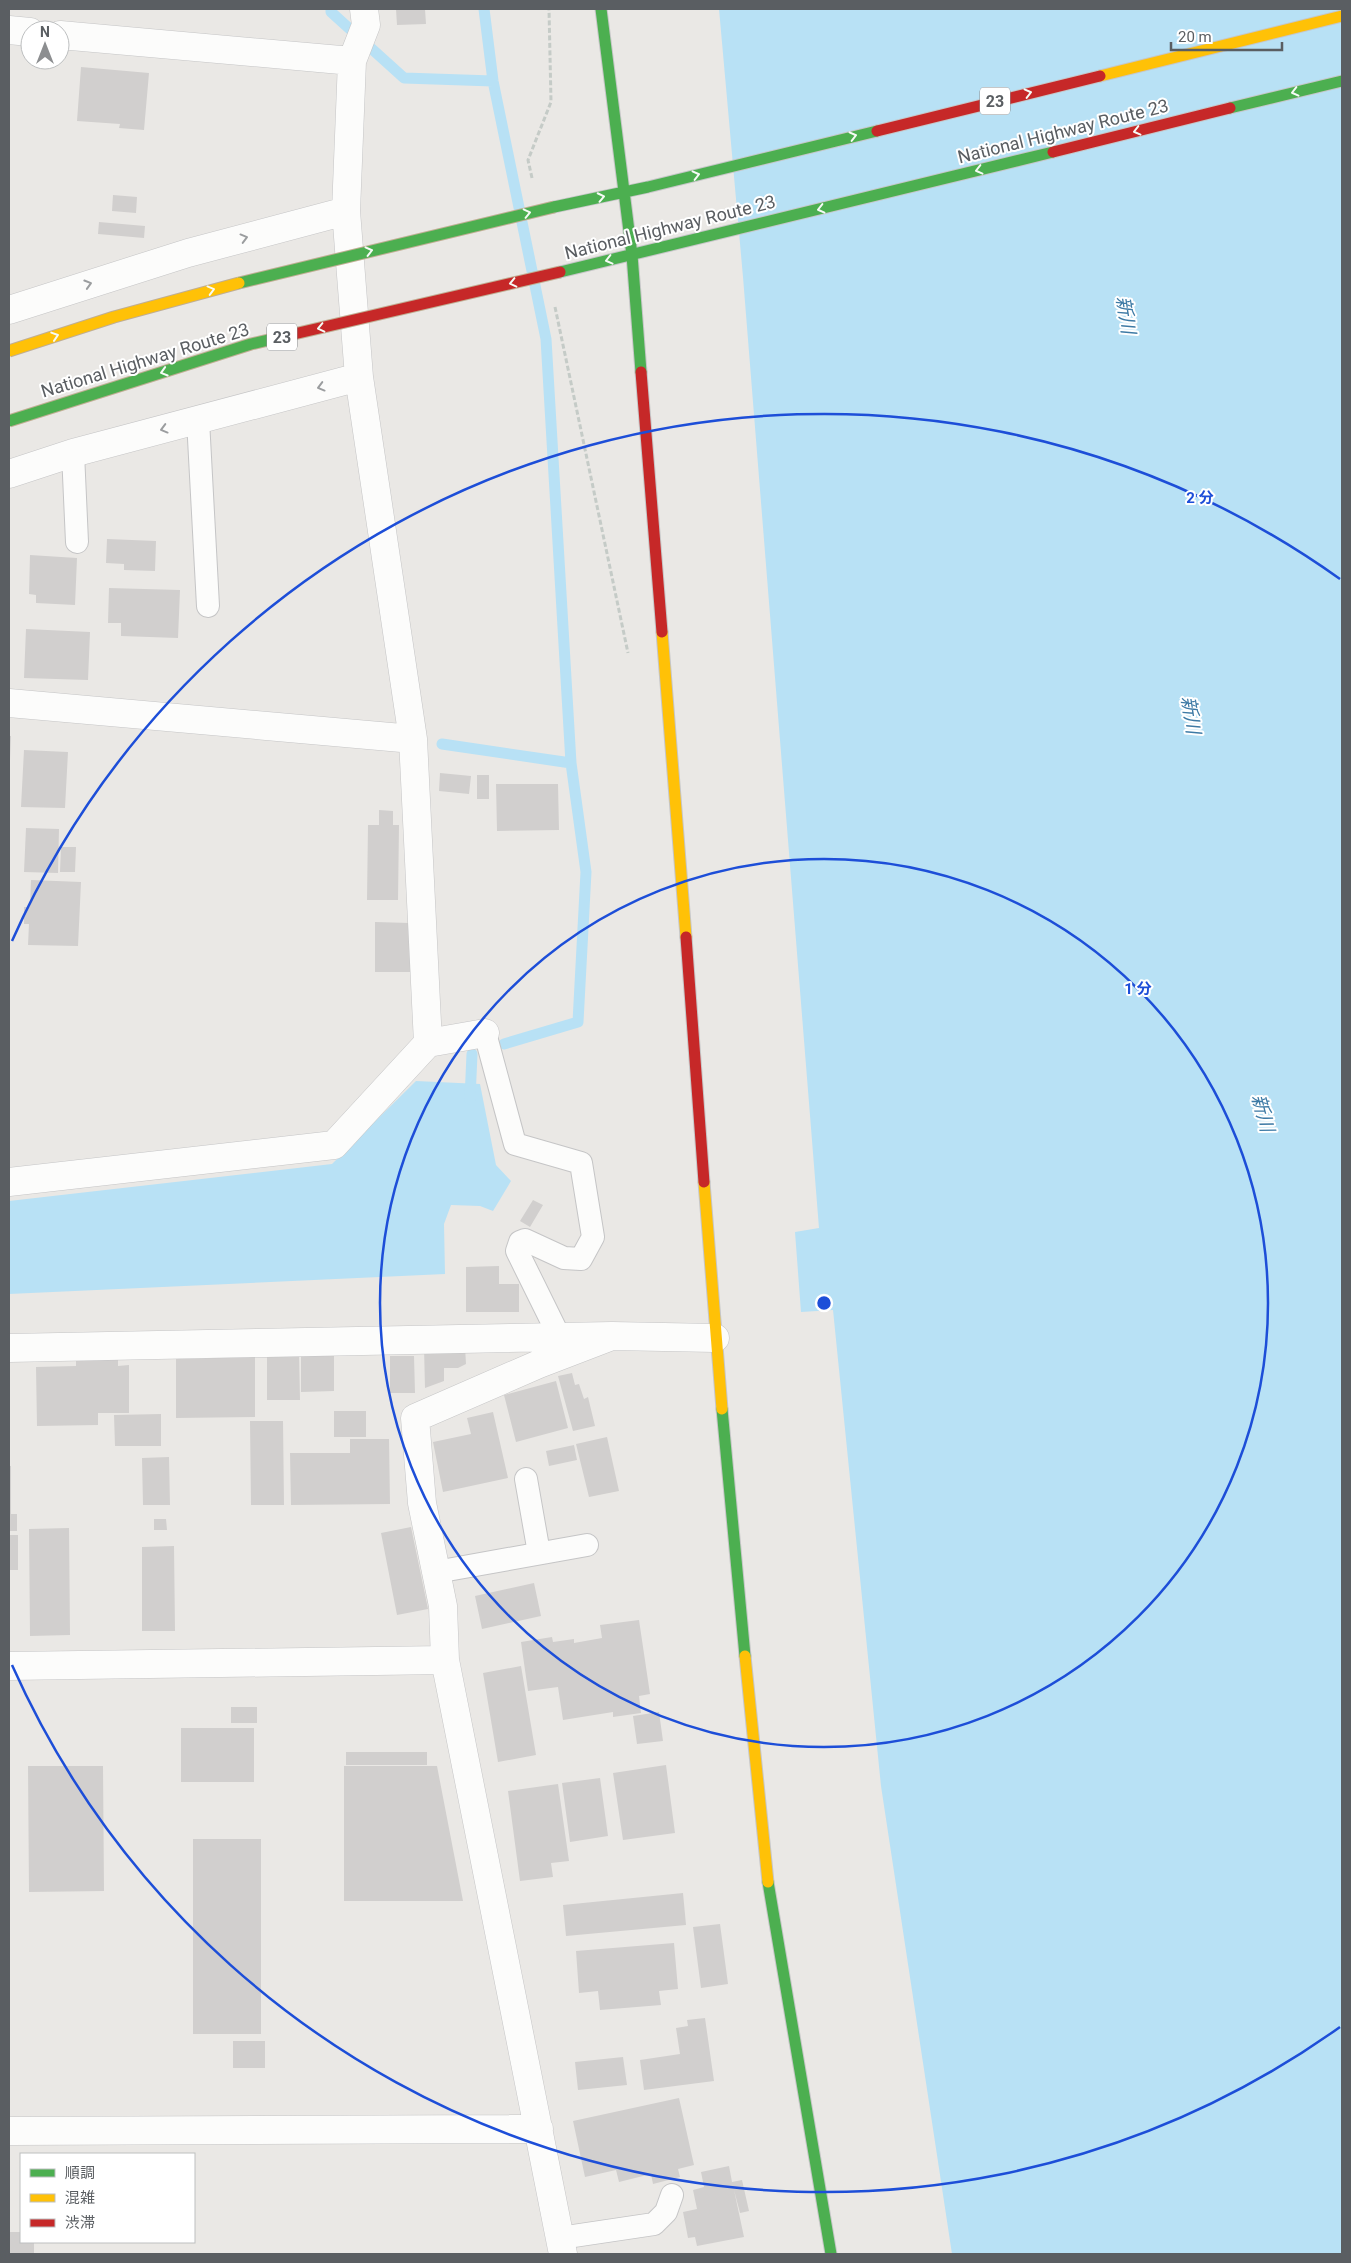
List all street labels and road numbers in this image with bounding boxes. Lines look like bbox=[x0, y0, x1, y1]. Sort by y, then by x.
road number: 23 bbox=[980, 88, 1010, 114]
street label: National Highway Route 23 bbox=[955, 95, 1171, 167]
street label: National Highway Route 23 bbox=[562, 191, 778, 263]
street label: National Highway Route 23 bbox=[38, 318, 252, 402]
road number: 23 bbox=[267, 324, 297, 351]

